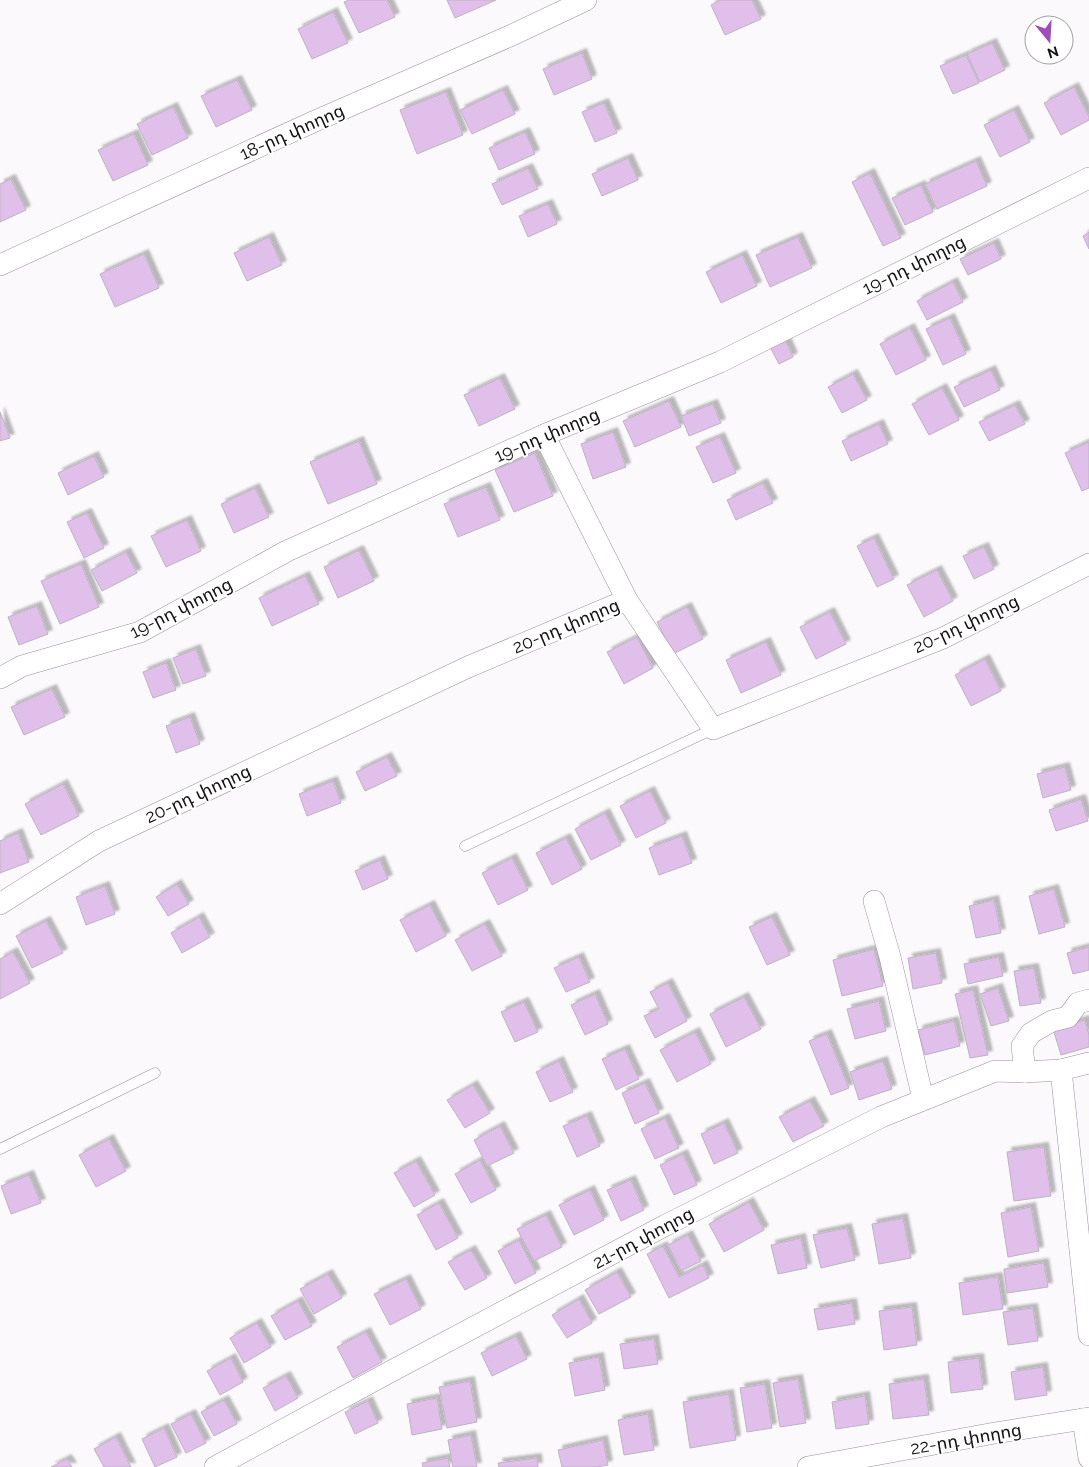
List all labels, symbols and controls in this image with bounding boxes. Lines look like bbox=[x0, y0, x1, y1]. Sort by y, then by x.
north arrow bbox=[1024, 15, 1074, 65]
text: N bbox=[1045, 43, 1061, 62]
street label: 18-րդ փողոց bbox=[236, 99, 347, 164]
street label: 19-րդ փողոց bbox=[859, 231, 969, 299]
street label: 19-րդ փողոց bbox=[491, 403, 602, 466]
street label: 19-րդ փողոց bbox=[126, 573, 235, 642]
street label: 20-րդ փողոց bbox=[910, 590, 1022, 657]
street label: 20-րդ փողոց bbox=[509, 594, 622, 658]
street label: 20-րդ փողոց bbox=[142, 760, 254, 827]
street label: 21-րդ փողոց bbox=[589, 1202, 697, 1273]
street label: 22-րդ փողոց bbox=[909, 1418, 1023, 1459]

